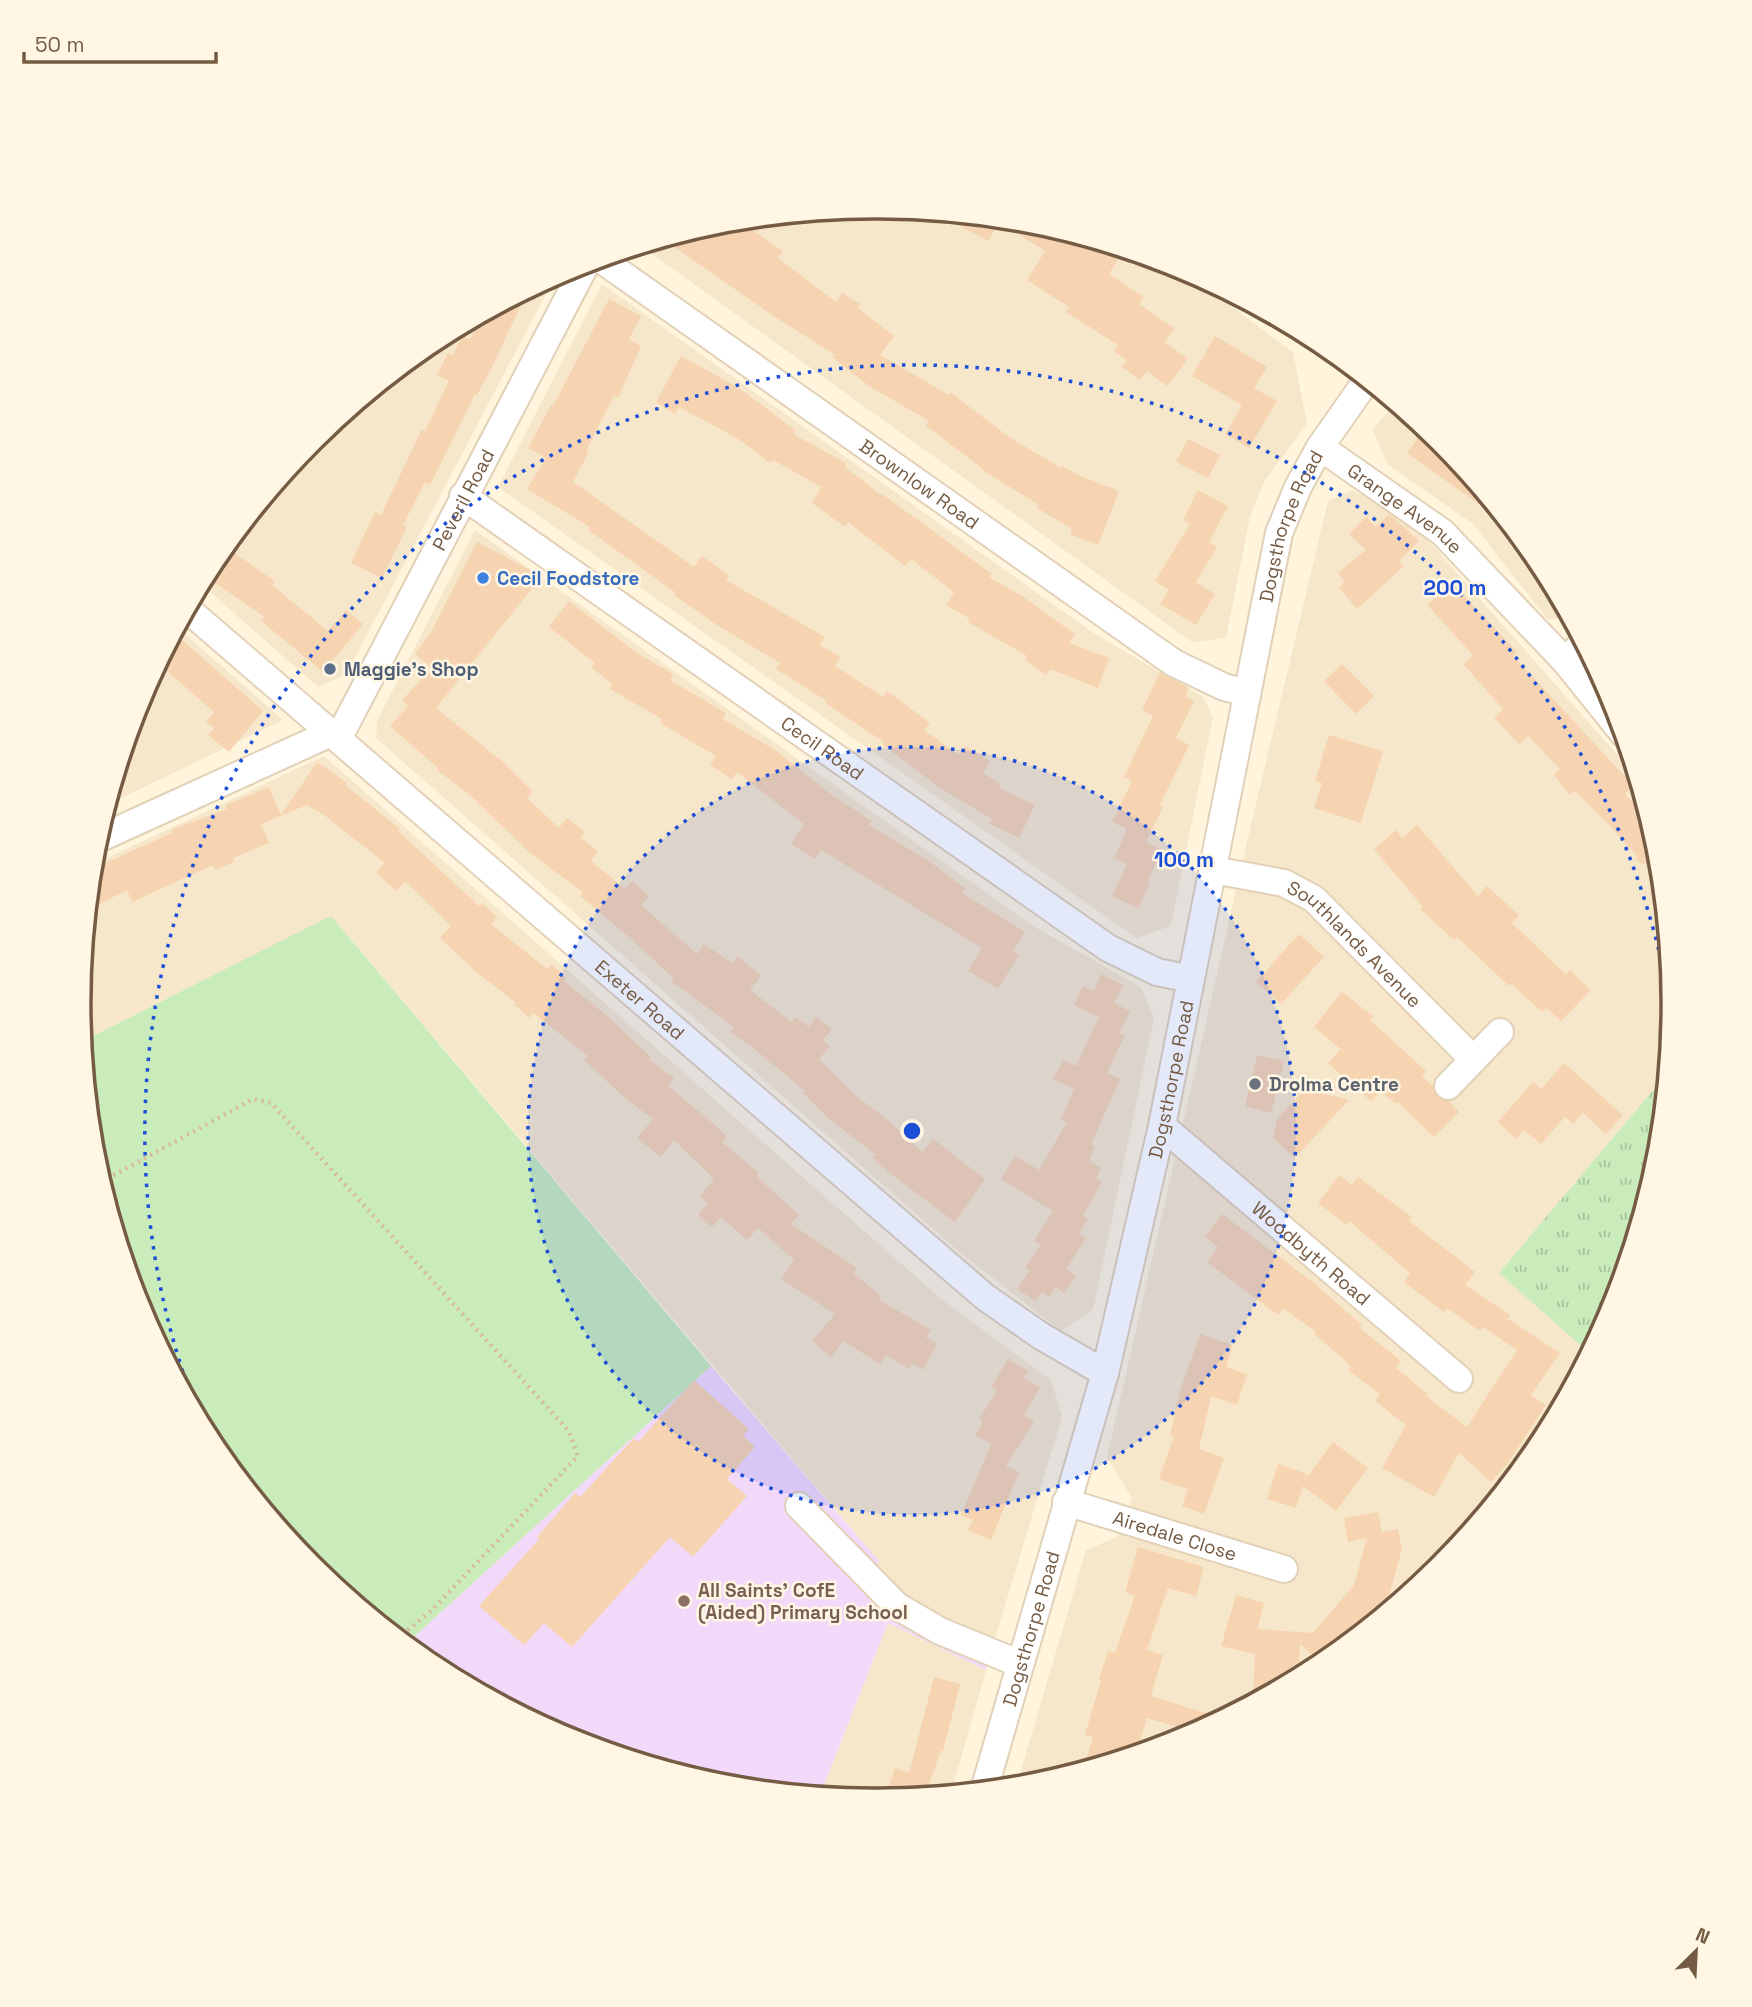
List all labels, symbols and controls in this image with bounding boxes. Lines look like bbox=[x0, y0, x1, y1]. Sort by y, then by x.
scale bar bbox=[24, 21, 217, 65]
text: 50 m bbox=[35, 31, 85, 58]
street label: Brownlow Road bbox=[855, 433, 984, 535]
street label: Peveril Road bbox=[426, 445, 500, 555]
street label: Dogsthorpe Road bbox=[1253, 446, 1328, 605]
street label: Grange Avenue bbox=[1343, 458, 1468, 559]
place label: Cecil Foodstore bbox=[497, 566, 640, 591]
marker: Cecil Foodstore bbox=[475, 570, 491, 586]
text: 200 m bbox=[1424, 574, 1486, 601]
place label: Maggie's Shop bbox=[344, 657, 479, 682]
marker: Maggie's Shop bbox=[322, 661, 338, 677]
street label: Cecil Road bbox=[776, 710, 869, 786]
text: 100 m bbox=[1154, 846, 1214, 873]
street label: Southlands Avenue bbox=[1283, 875, 1427, 1013]
street label: Exeter Road bbox=[590, 954, 690, 1045]
street label: Dogsthorpe Road bbox=[1142, 998, 1199, 1161]
place label: Drolma Centre bbox=[1269, 1072, 1399, 1097]
marker: Drolma Centre bbox=[1247, 1076, 1263, 1092]
centre of rings bbox=[900, 1119, 924, 1143]
street label: Woodbyth Road bbox=[1247, 1196, 1376, 1311]
street label: Airedale Close bbox=[1110, 1505, 1240, 1566]
street label: Dogsthorpe Road bbox=[996, 1548, 1065, 1709]
place label: All Saints' CofE (Aided) Primary School bbox=[698, 1578, 908, 1625]
marker: All Saints' CofE (Aided) Primary School bbox=[676, 1593, 692, 1609]
north arrow bbox=[1661, 1916, 1731, 1986]
text: N bbox=[1692, 1922, 1714, 1950]

